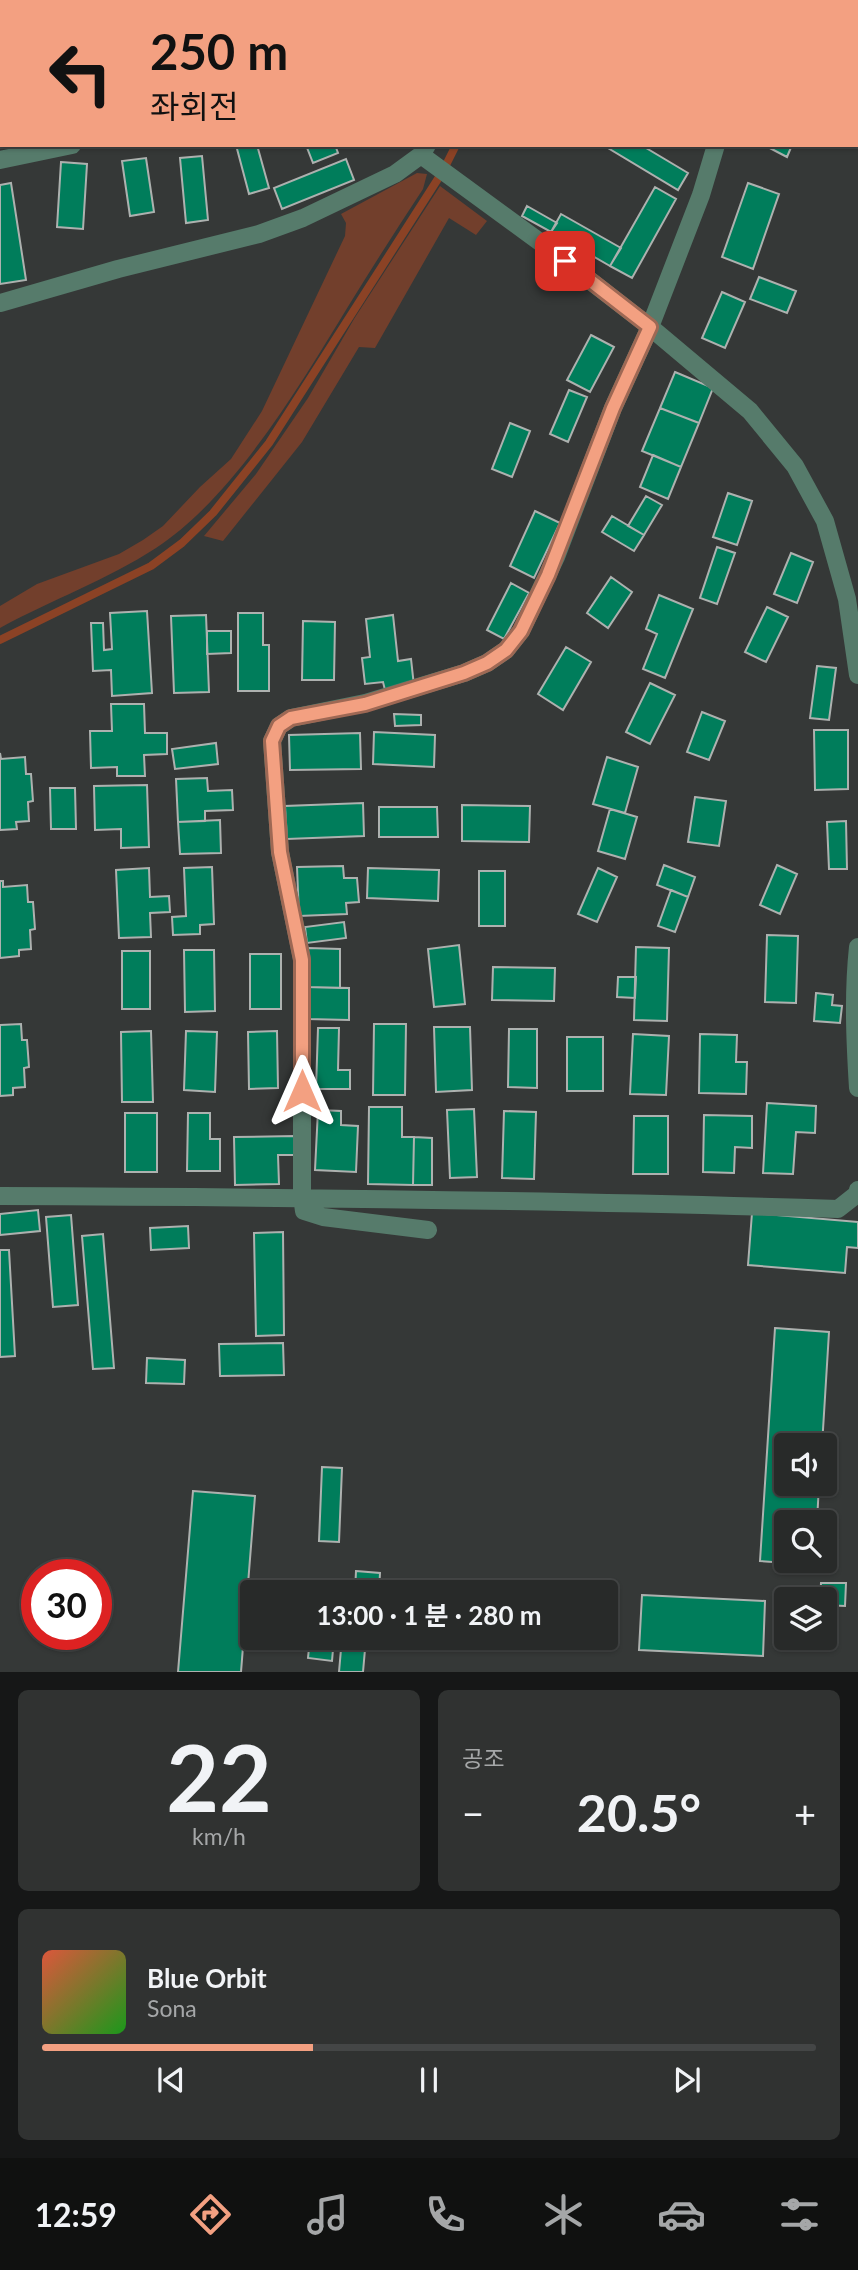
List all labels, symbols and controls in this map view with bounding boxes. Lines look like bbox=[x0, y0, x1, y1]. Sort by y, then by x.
text: 250 m bbox=[150, 22, 288, 80]
icon: left bbox=[35, 28, 126, 119]
text: 좌회전 bbox=[150, 86, 238, 125]
pin bbox=[535, 231, 595, 291]
icon: arrive bbox=[546, 242, 584, 280]
position arrow bbox=[265, 1054, 339, 1128]
map controls bbox=[774, 1433, 837, 1650]
button: sound bbox=[774, 1433, 837, 1496]
button: search bbox=[774, 1510, 837, 1573]
speed limit sign: 30 bbox=[21, 1559, 112, 1650]
button: layers bbox=[774, 1587, 837, 1650]
text: 13:00 · 1 분 · 280 m bbox=[316, 1599, 542, 1631]
text: 22 bbox=[166, 1722, 272, 1831]
text: 공조 bbox=[462, 1744, 504, 1772]
text: 20.5° bbox=[577, 1781, 701, 1843]
text: − bbox=[462, 1790, 484, 1836]
text: + bbox=[794, 1790, 816, 1836]
text: km/h bbox=[192, 1822, 246, 1850]
text: Blue Orbit bbox=[147, 1962, 267, 1994]
text: Sona bbox=[147, 1994, 197, 2022]
icon: previous bbox=[152, 2061, 190, 2099]
icon: pause bbox=[410, 2061, 448, 2099]
icon: next bbox=[668, 2061, 706, 2099]
icon: directions bbox=[186, 2190, 235, 2239]
icon: music bbox=[303, 2190, 352, 2239]
icon: phone bbox=[421, 2190, 470, 2239]
icon: climate bbox=[539, 2190, 588, 2239]
icon: car bbox=[657, 2190, 706, 2239]
icon: filters bbox=[775, 2190, 824, 2239]
text: 12:59 bbox=[34, 2195, 117, 2234]

